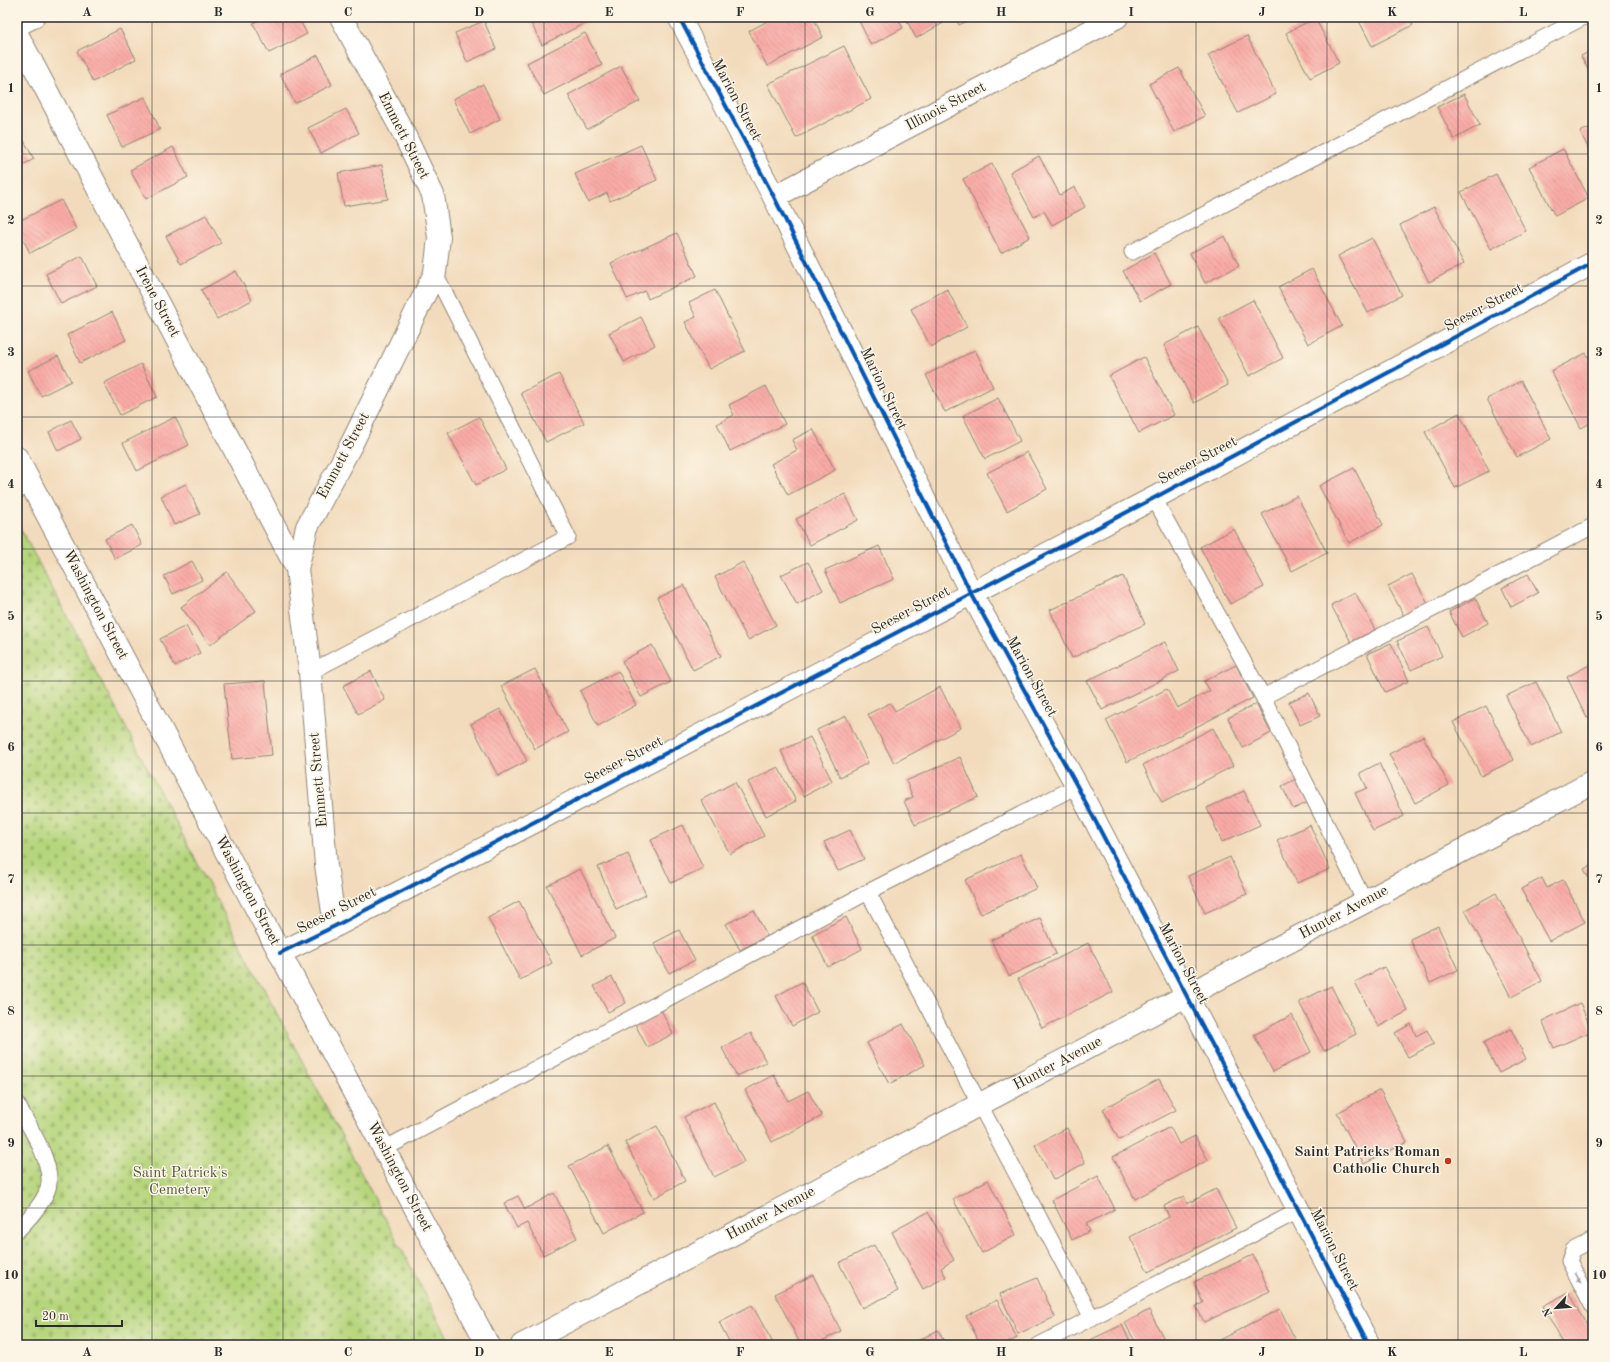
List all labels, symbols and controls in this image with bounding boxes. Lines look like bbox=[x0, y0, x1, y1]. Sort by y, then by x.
text: A bbox=[82, 6, 92, 19]
text: B bbox=[213, 6, 223, 19]
text: C bbox=[344, 6, 352, 19]
text: D bbox=[474, 6, 484, 19]
text: E bbox=[605, 6, 614, 19]
text: F bbox=[736, 6, 745, 19]
text: G bbox=[865, 6, 875, 19]
text: H bbox=[996, 6, 1007, 19]
text: I bbox=[1128, 6, 1134, 19]
text: J bbox=[1258, 6, 1266, 19]
text: K bbox=[1387, 6, 1397, 19]
text: L bbox=[1519, 6, 1528, 19]
street label: Marion Street bbox=[708, 57, 764, 143]
street label: Illinois Street bbox=[904, 80, 988, 134]
text: 1 bbox=[7, 82, 15, 95]
text: 1 bbox=[1595, 82, 1603, 95]
street label: Emmett Street bbox=[375, 90, 431, 182]
text: 2 bbox=[7, 214, 15, 227]
text: 2 bbox=[1595, 214, 1603, 227]
street label: Irene Street bbox=[132, 264, 182, 340]
street label: Seeser Street bbox=[1442, 281, 1526, 335]
street label: Marion Street bbox=[857, 345, 909, 433]
text: 3 bbox=[7, 346, 15, 359]
text: 3 bbox=[1595, 346, 1603, 359]
street label: Emmett Street bbox=[315, 410, 373, 502]
street label: Seeser Street bbox=[1156, 434, 1240, 488]
text: 4 bbox=[7, 478, 15, 491]
text: 4 bbox=[1595, 478, 1603, 491]
street label: Washington Street bbox=[60, 548, 130, 662]
street label: Seeser Street bbox=[869, 584, 953, 638]
text: 5 bbox=[7, 610, 15, 623]
text: 5 bbox=[1595, 610, 1603, 623]
street label: Marion Street bbox=[1003, 634, 1059, 720]
street label: Emmett Street bbox=[307, 732, 331, 828]
street label: Seeser Street bbox=[582, 734, 666, 788]
text: 6 bbox=[7, 741, 15, 754]
text: 6 bbox=[1595, 741, 1603, 754]
street label: Washington Street bbox=[212, 834, 282, 948]
text: 7 bbox=[7, 873, 15, 886]
text: 7 bbox=[1595, 873, 1603, 886]
street label: Hunter Avenue bbox=[1297, 883, 1391, 943]
street label: Seeser Street bbox=[295, 885, 379, 937]
street label: Marion Street bbox=[1155, 921, 1211, 1007]
text: 8 bbox=[7, 1005, 15, 1018]
text: 8 bbox=[1595, 1005, 1603, 1018]
street label: Hunter Avenue bbox=[1011, 1034, 1105, 1094]
street label: Washington Street bbox=[364, 1120, 434, 1234]
text: 9 bbox=[7, 1137, 15, 1150]
text: 9 bbox=[1595, 1137, 1603, 1150]
place label: Saint Patricks Roman Catholic Church bbox=[1294, 1145, 1440, 1177]
marker: Saint Patricks Roman Catholic Church bbox=[1443, 1156, 1453, 1166]
park label: Saint Patrick's Cemetery bbox=[132, 1166, 228, 1198]
street label: Hunter Avenue bbox=[724, 1184, 818, 1244]
street label: Marion Street bbox=[1307, 1207, 1361, 1293]
text: 10 bbox=[3, 1269, 19, 1282]
text: 10 bbox=[1591, 1269, 1607, 1282]
one-way arrow bbox=[1574, 1272, 1581, 1284]
north arrow bbox=[1536, 1288, 1576, 1328]
scale bar bbox=[36, 1302, 122, 1328]
text: N bbox=[1541, 1305, 1555, 1318]
text: 20 m bbox=[42, 1311, 69, 1323]
text: A bbox=[82, 1346, 92, 1359]
text: B bbox=[213, 1346, 223, 1359]
text: C bbox=[344, 1346, 352, 1359]
text: D bbox=[474, 1346, 484, 1359]
text: E bbox=[605, 1346, 614, 1359]
text: F bbox=[736, 1346, 745, 1359]
text: G bbox=[865, 1346, 875, 1359]
text: H bbox=[996, 1346, 1007, 1359]
text: I bbox=[1128, 1346, 1134, 1359]
text: J bbox=[1258, 1346, 1266, 1359]
text: K bbox=[1387, 1346, 1397, 1359]
text: L bbox=[1519, 1346, 1528, 1359]

